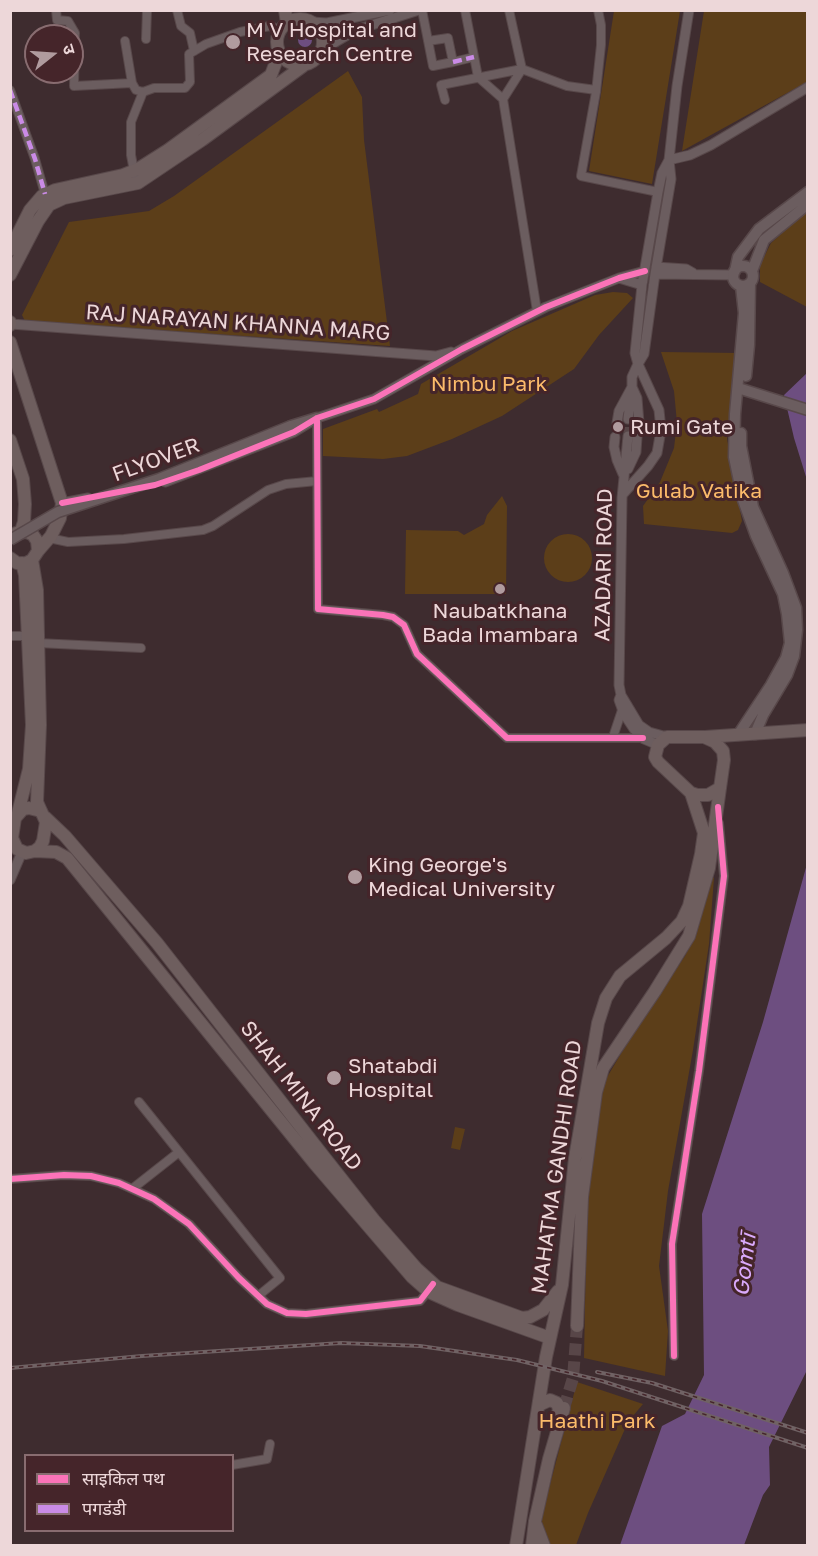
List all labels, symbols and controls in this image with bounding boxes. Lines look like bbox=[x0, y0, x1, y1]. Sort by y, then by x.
place label: M V Hospital and Research Centre bbox=[246, 17, 417, 67]
north arrow bbox=[24, 24, 84, 84]
marker: M V Hospital and Research Centre bbox=[224, 33, 242, 51]
text: उ bbox=[58, 42, 80, 57]
street label: RAJ NARAYAN KHANNA MARG bbox=[85, 300, 391, 346]
park label: Nimbu Park bbox=[431, 371, 547, 397]
place label: Rumi Gate bbox=[630, 414, 733, 440]
marker: Rumi Gate bbox=[611, 420, 625, 434]
street label: FLYOVER bbox=[109, 433, 203, 487]
park label: Gulab Vatika bbox=[636, 478, 762, 504]
street label: AZADARI ROAD bbox=[590, 488, 618, 642]
marker: Naubatkhana Bada Imambara bbox=[493, 582, 507, 596]
place label: Naubatkhana Bada Imambara bbox=[422, 598, 578, 648]
place label: King George's Medical University bbox=[368, 852, 555, 902]
marker: King George's Medical University bbox=[346, 868, 364, 886]
street label: SHAH MINA ROAD bbox=[235, 1016, 367, 1176]
street label: MAHATMA GANDHI ROAD bbox=[527, 1039, 587, 1295]
place label: Shatabdi Hospital bbox=[348, 1053, 438, 1103]
marker: Shatabdi Hospital bbox=[325, 1069, 343, 1087]
water label: Gomtī bbox=[728, 1232, 762, 1298]
park label: Haathi Park bbox=[538, 1408, 656, 1434]
legend bbox=[24, 1454, 234, 1532]
text: साइकिल पथ bbox=[82, 1467, 165, 1489]
text: पगडंडी bbox=[82, 1497, 126, 1519]

